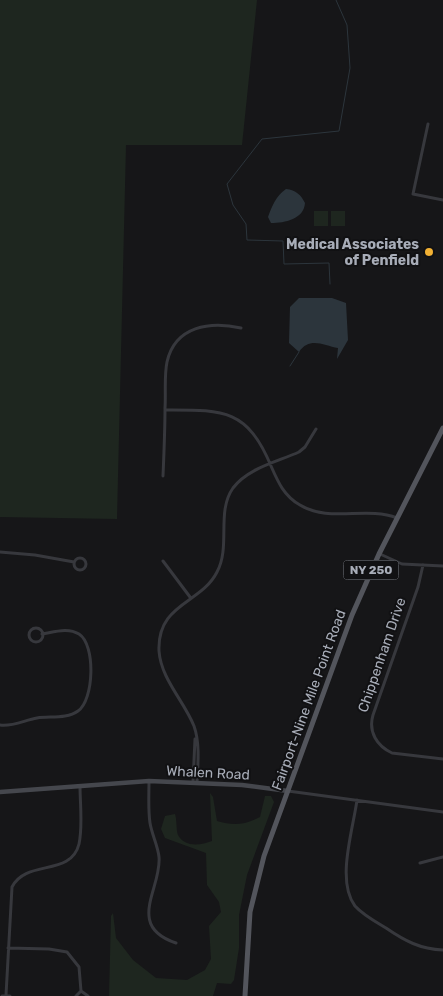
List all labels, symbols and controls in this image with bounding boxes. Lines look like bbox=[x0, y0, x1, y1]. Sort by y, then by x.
place label: Medical Associates of Penfield bbox=[286, 236, 419, 269]
marker: Medical Associates of Penfield bbox=[423, 246, 435, 258]
road number: NY 250 bbox=[344, 560, 398, 580]
street label: Chippenham Drive bbox=[354, 595, 410, 715]
street label: Fairport-Nine Mile Point Road bbox=[268, 607, 350, 793]
street label: Whalen Road bbox=[166, 762, 250, 784]

